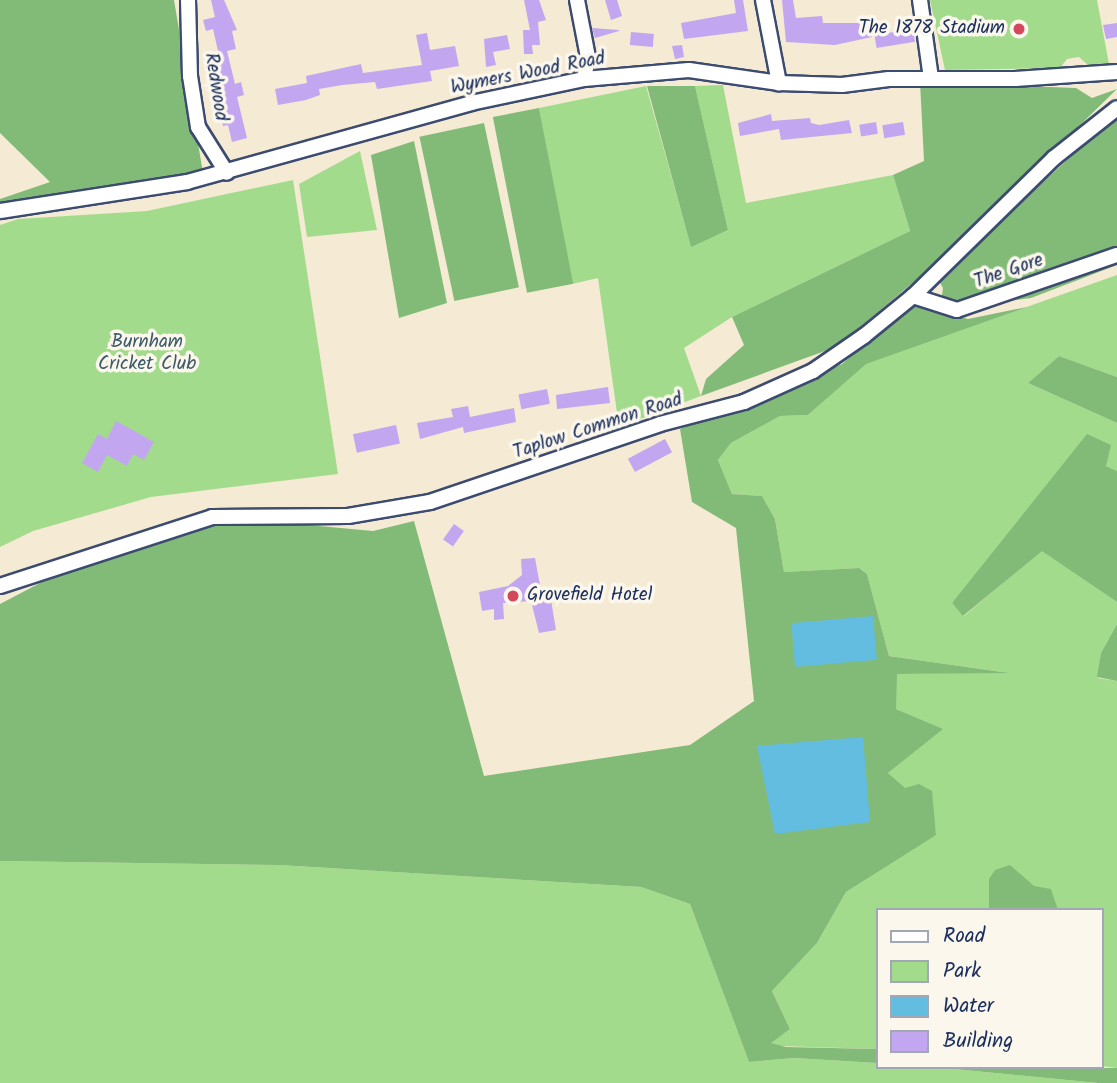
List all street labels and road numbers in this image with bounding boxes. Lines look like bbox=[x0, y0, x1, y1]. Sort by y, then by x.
street label: Wymers Wood Road bbox=[449, 48, 607, 100]
street label: Redwood bbox=[198, 51, 232, 123]
street label: The Gore bbox=[971, 250, 1047, 294]
street label: Taplow Common Road bbox=[511, 389, 685, 465]

